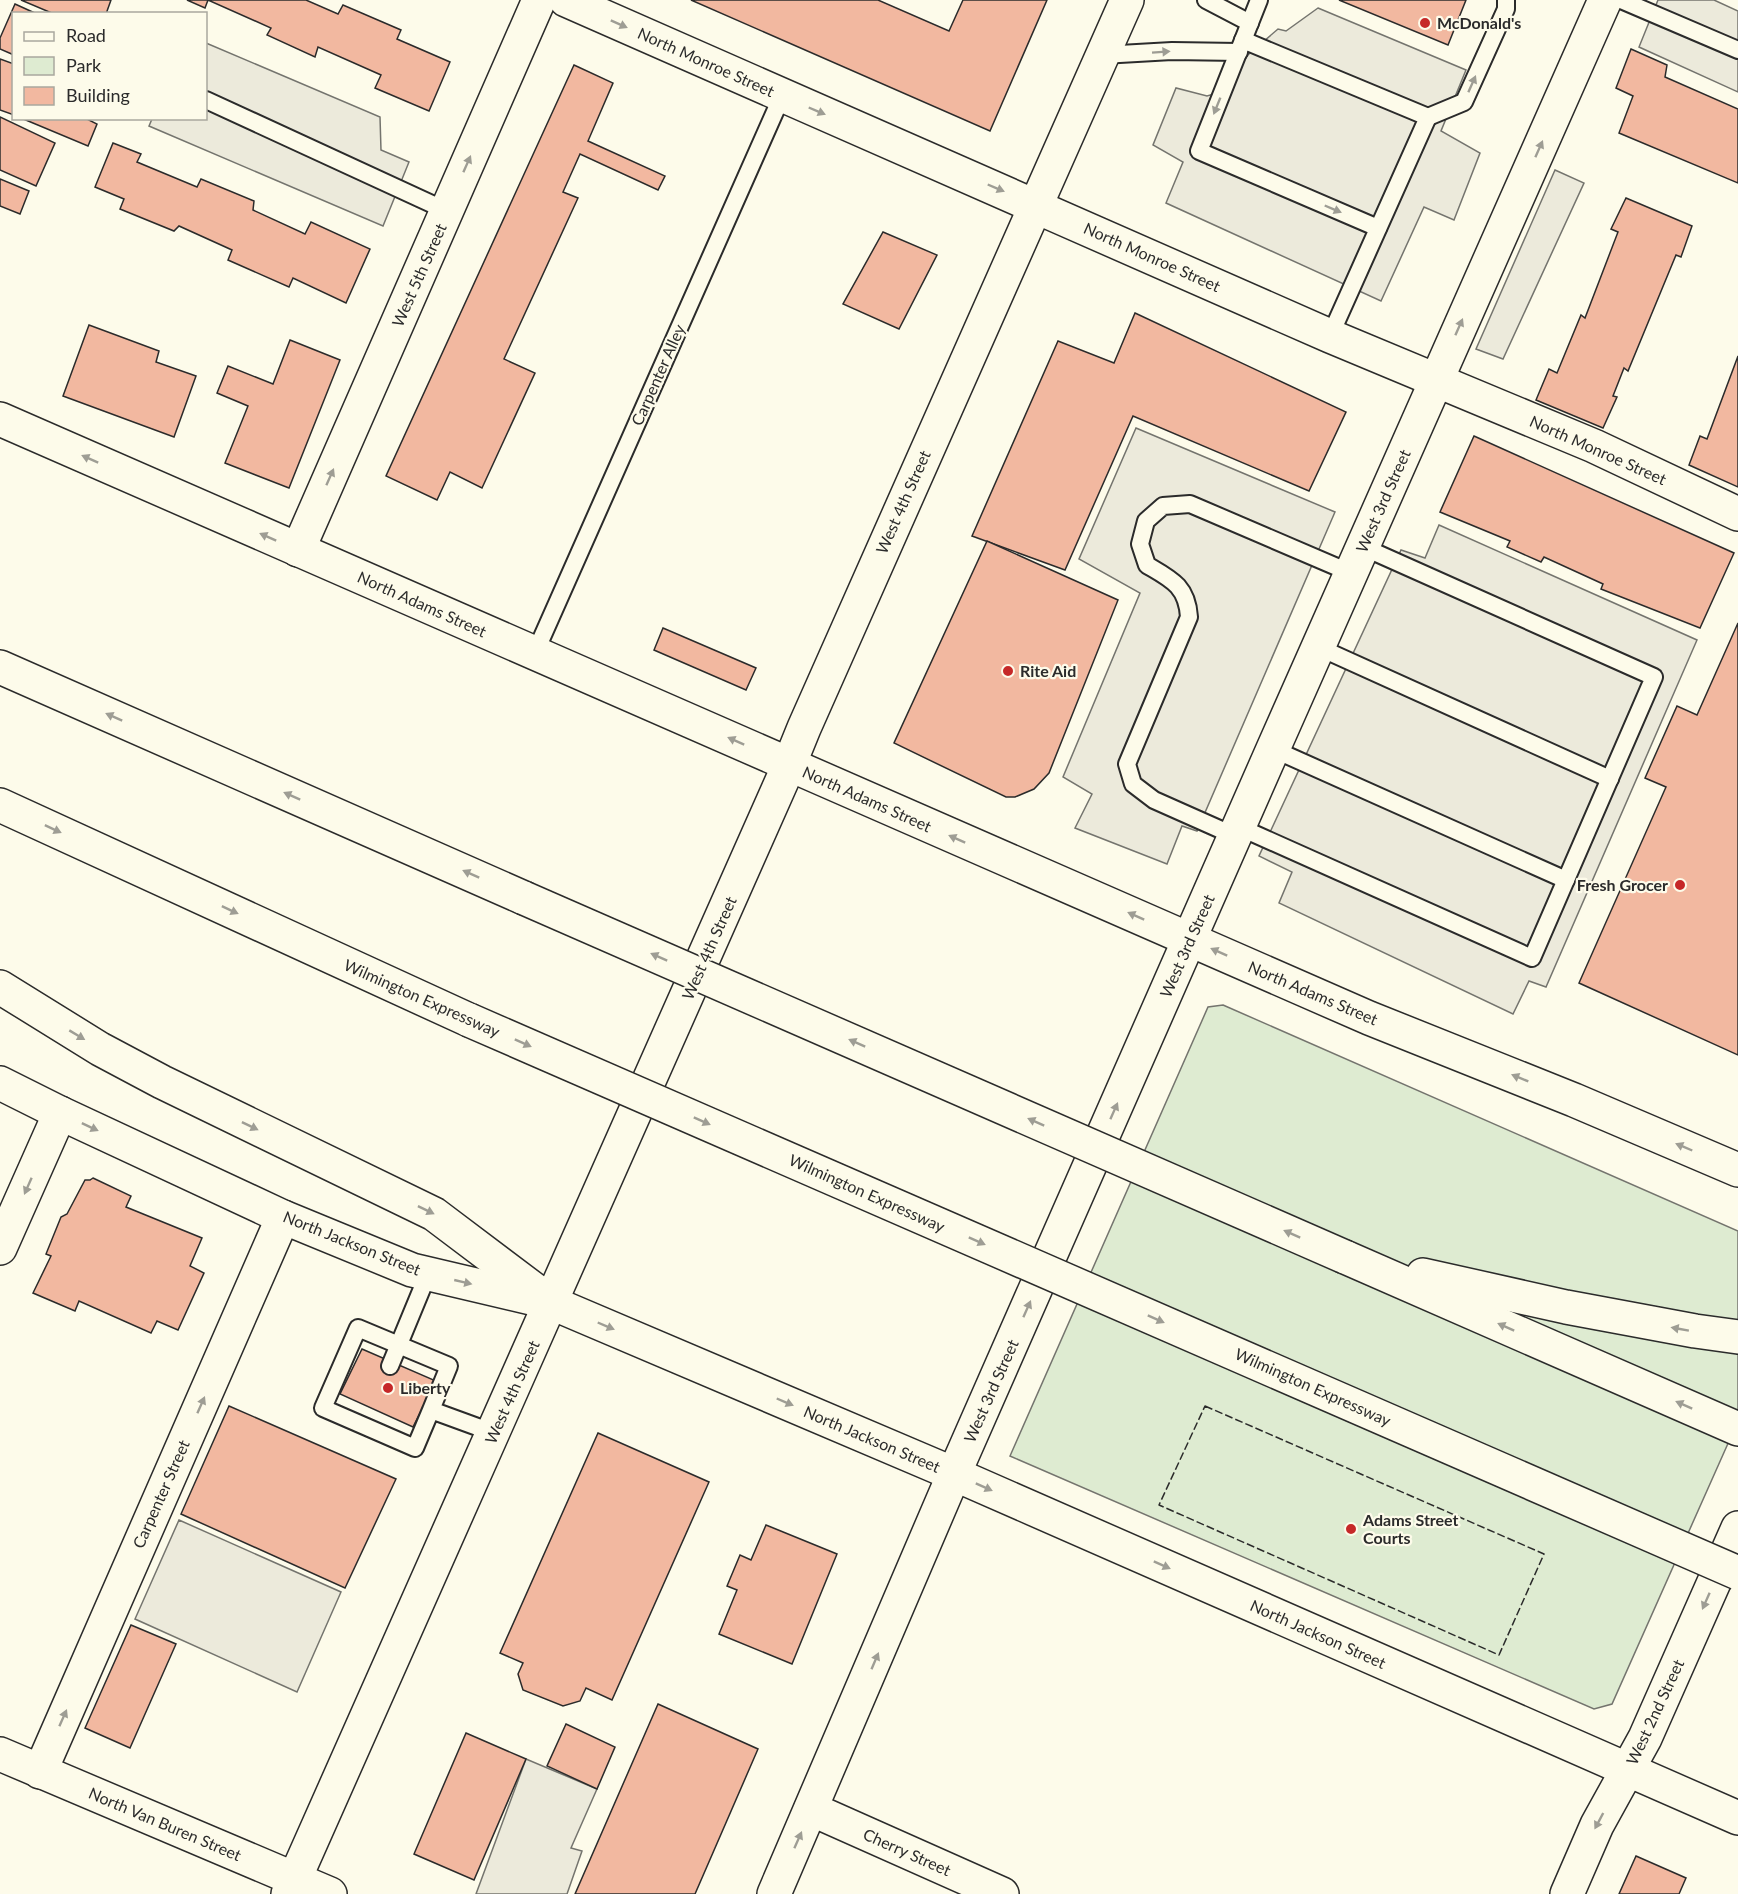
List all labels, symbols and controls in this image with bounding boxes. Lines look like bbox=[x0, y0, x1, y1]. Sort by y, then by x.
legend bbox=[12, 12, 207, 120]
place label: McDonald's bbox=[1437, 13, 1521, 32]
marker: McDonald's bbox=[1418, 16, 1432, 30]
one-way arrow bbox=[611, 19, 628, 28]
street label: North Monroe Street bbox=[635, 23, 778, 100]
text: Road bbox=[66, 24, 106, 46]
one-way arrow bbox=[1151, 47, 1170, 56]
text: Park bbox=[66, 54, 102, 76]
one-way arrow bbox=[1467, 75, 1477, 93]
text: Building bbox=[66, 84, 130, 106]
one-way arrow bbox=[1212, 98, 1222, 116]
one-way arrow bbox=[808, 106, 826, 116]
one-way arrow bbox=[1534, 141, 1543, 158]
one-way arrow bbox=[462, 154, 472, 172]
one-way arrow bbox=[987, 184, 1004, 193]
one-way arrow bbox=[1324, 205, 1342, 214]
street label: North Monroe Street bbox=[1081, 218, 1224, 295]
street label: West 5th Street bbox=[387, 220, 450, 329]
one-way arrow bbox=[1455, 319, 1464, 336]
street label: Carpenter Alley bbox=[627, 321, 689, 428]
street label: North Monroe Street bbox=[1527, 411, 1670, 488]
street label: West 3rd Street bbox=[1351, 446, 1414, 555]
street label: West 4th Street bbox=[871, 447, 934, 556]
one-way arrow bbox=[81, 454, 98, 463]
one-way arrow bbox=[326, 468, 335, 486]
one-way arrow bbox=[259, 532, 277, 542]
street label: North Adams Street bbox=[355, 567, 490, 641]
place label: Rite Aid bbox=[1020, 661, 1076, 680]
marker: Rite Aid bbox=[1001, 664, 1015, 678]
one-way arrow bbox=[104, 712, 122, 722]
one-way arrow bbox=[727, 737, 744, 746]
street label: North Adams Street bbox=[800, 762, 935, 836]
one-way arrow bbox=[284, 791, 301, 800]
one-way arrow bbox=[45, 825, 62, 834]
one-way arrow bbox=[949, 834, 966, 843]
one-way arrow bbox=[461, 869, 479, 879]
place label: Fresh Grocer bbox=[1577, 875, 1668, 894]
marker: Fresh Grocer bbox=[1673, 878, 1687, 892]
street label: West 3rd Street bbox=[1155, 891, 1218, 1000]
street label: West 4th Street bbox=[677, 893, 740, 1002]
one-way arrow bbox=[222, 906, 239, 915]
one-way arrow bbox=[1127, 911, 1145, 921]
one-way arrow bbox=[1210, 947, 1228, 957]
one-way arrow bbox=[650, 952, 668, 962]
street label: Wilmington Expressway bbox=[341, 955, 504, 1041]
street label: North Adams Street bbox=[1246, 957, 1381, 1029]
one-way arrow bbox=[69, 1030, 85, 1041]
one-way arrow bbox=[514, 1039, 532, 1049]
one-way arrow bbox=[849, 1039, 866, 1048]
one-way arrow bbox=[1510, 1073, 1528, 1083]
one-way arrow bbox=[1110, 1102, 1119, 1120]
one-way arrow bbox=[693, 1116, 711, 1126]
one-way arrow bbox=[1027, 1116, 1045, 1126]
one-way arrow bbox=[241, 1120, 259, 1130]
one-way arrow bbox=[82, 1122, 100, 1132]
one-way arrow bbox=[1675, 1142, 1693, 1152]
street label: Wilmington Expressway bbox=[786, 1150, 949, 1236]
one-way arrow bbox=[23, 1177, 33, 1195]
one-way arrow bbox=[417, 1205, 434, 1215]
street label: North Jackson Street bbox=[281, 1206, 424, 1279]
one-way arrow bbox=[1283, 1229, 1300, 1238]
one-way arrow bbox=[968, 1236, 986, 1246]
one-way arrow bbox=[454, 1277, 473, 1287]
one-way arrow bbox=[1022, 1299, 1032, 1317]
one-way arrow bbox=[1147, 1314, 1165, 1324]
one-way arrow bbox=[597, 1321, 615, 1331]
one-way arrow bbox=[1496, 1322, 1514, 1332]
one-way arrow bbox=[1670, 1324, 1689, 1333]
street label: West 3rd Street bbox=[959, 1336, 1022, 1445]
street label: West 4th Street bbox=[480, 1337, 543, 1446]
street label: Wilmington Expressway bbox=[1232, 1344, 1395, 1430]
place label: Liberty bbox=[400, 1378, 451, 1397]
marker: Liberty bbox=[381, 1381, 395, 1395]
one-way arrow bbox=[196, 1397, 205, 1414]
one-way arrow bbox=[777, 1397, 795, 1407]
street label: North Jackson Street bbox=[801, 1401, 944, 1476]
one-way arrow bbox=[1676, 1401, 1693, 1410]
street label: Carpenter Street bbox=[128, 1436, 193, 1551]
one-way arrow bbox=[975, 1482, 993, 1492]
place label: Adams Street Courts bbox=[1362, 1510, 1459, 1547]
marker: Adams Street Courts bbox=[1344, 1522, 1358, 1536]
one-way arrow bbox=[1154, 1561, 1171, 1570]
one-way arrow bbox=[1701, 1592, 1710, 1609]
street label: North Jackson Street bbox=[1247, 1595, 1389, 1672]
one-way arrow bbox=[870, 1652, 880, 1670]
street label: West 2nd Street bbox=[1622, 1656, 1687, 1768]
one-way arrow bbox=[59, 1710, 68, 1727]
street label: North Van Buren Street bbox=[86, 1783, 245, 1864]
one-way arrow bbox=[1595, 1812, 1605, 1830]
street label: Cherry Street bbox=[860, 1824, 954, 1879]
one-way arrow bbox=[793, 1831, 803, 1849]

